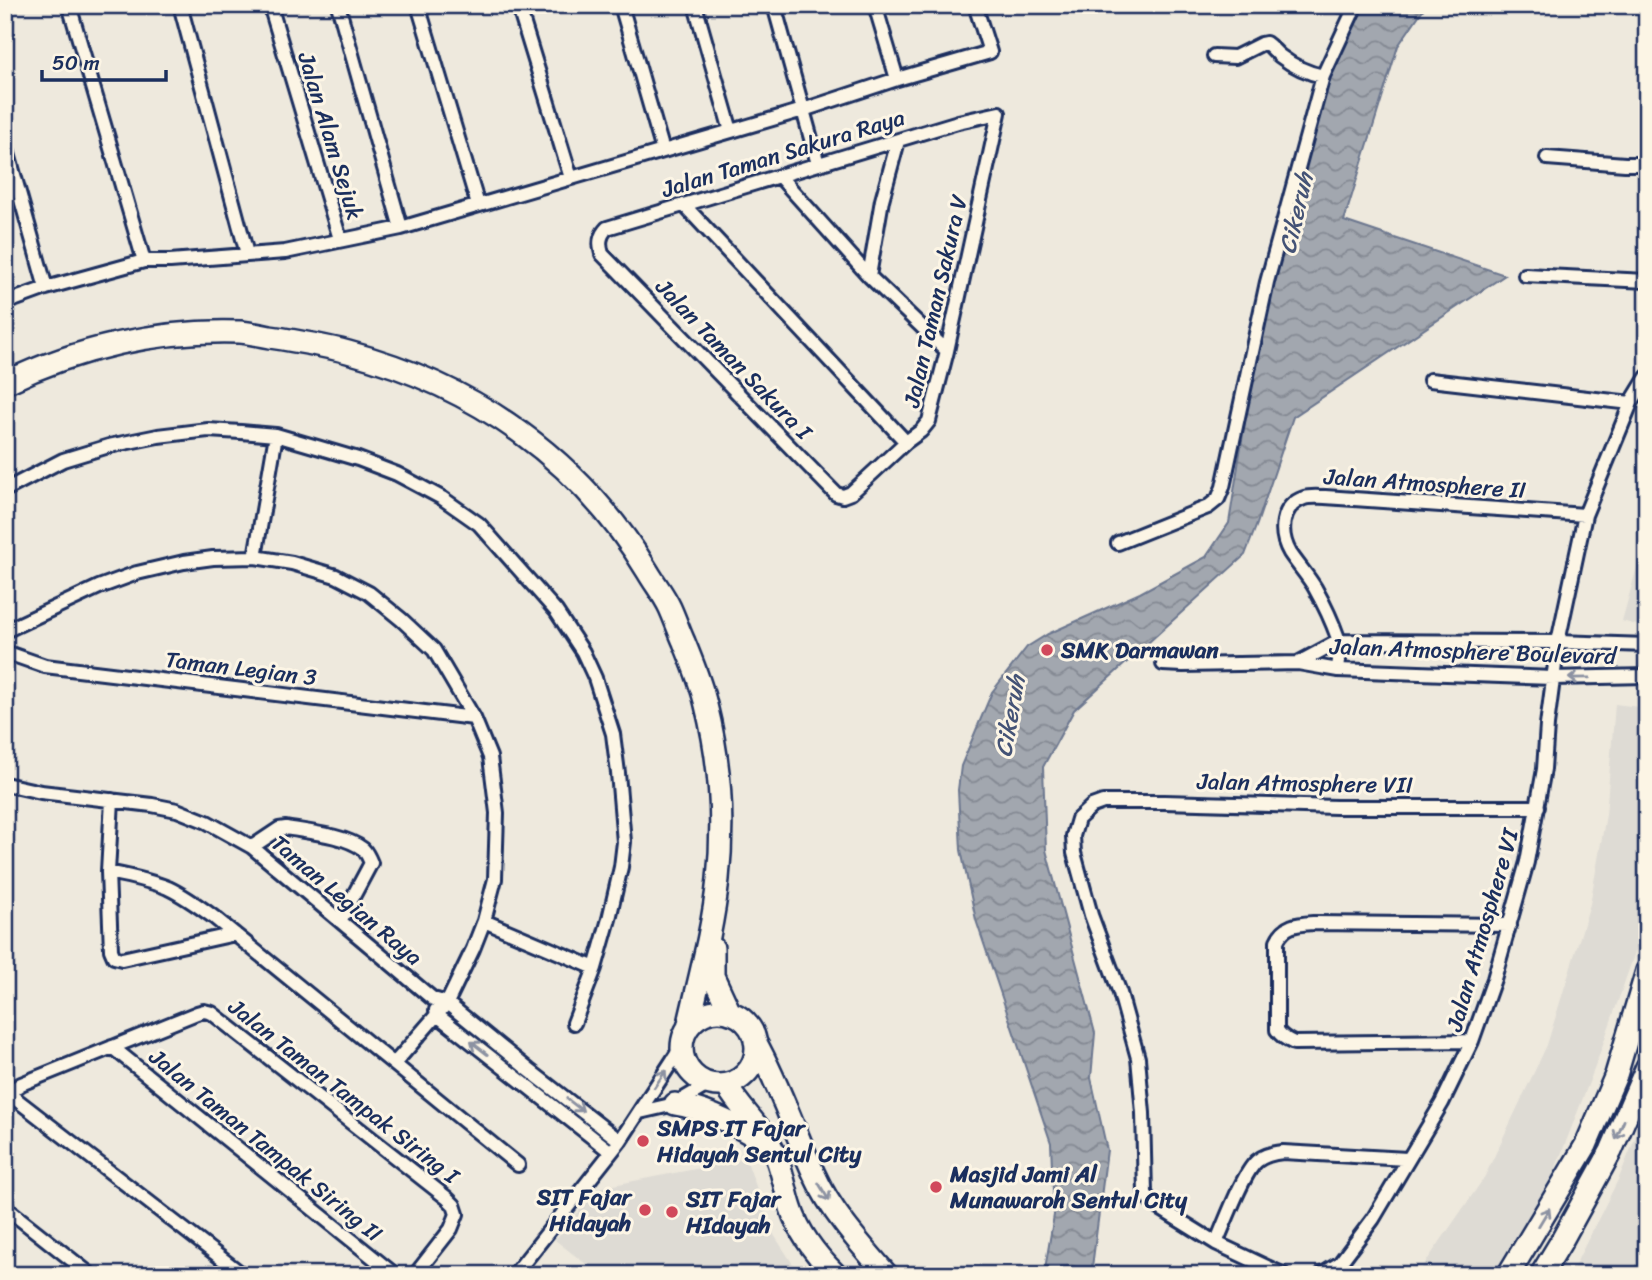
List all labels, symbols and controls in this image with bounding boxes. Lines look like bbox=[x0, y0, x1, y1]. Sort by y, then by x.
scale bar bbox=[42, 38, 166, 82]
text: 50 m bbox=[52, 44, 100, 82]
street label: Jalan Alam Sejuk bbox=[285, 46, 376, 225]
street label: Jalan Taman Sakura Raya bbox=[656, 97, 910, 210]
water label: Cikeruh bbox=[1266, 166, 1326, 258]
street label: Jalan Taman Sakura V bbox=[891, 190, 980, 412]
street label: Jalan Taman Sakura I bbox=[644, 268, 824, 451]
street label: Jalan Atmosphere II bbox=[1322, 456, 1527, 511]
street label: Jalan Atmosphere Boulevard bbox=[1328, 626, 1619, 677]
place label: SMK Darmawan bbox=[1060, 630, 1219, 671]
street label: Taman Legian 3 bbox=[163, 639, 319, 698]
marker: SMK Darmawan bbox=[1039, 642, 1055, 658]
water label: Cikeruh bbox=[982, 670, 1038, 760]
one-way arrow bbox=[1567, 671, 1590, 684]
street label: Jalan Atmosphere VII bbox=[1196, 761, 1413, 806]
street label: Jalan Atmosphere VI bbox=[1434, 822, 1531, 1037]
street label: Taman Legian Raya bbox=[261, 824, 432, 977]
street label: Jalan Taman Tampak Siring I bbox=[218, 987, 470, 1196]
street label: Jalan Taman Tampak Siring II bbox=[139, 1037, 392, 1253]
one-way arrow bbox=[470, 1040, 488, 1055]
one-way arrow bbox=[653, 1070, 667, 1089]
one-way arrow bbox=[565, 1098, 583, 1113]
place label: SMPS IT Fajar Hidayah Sentul City bbox=[656, 1108, 862, 1175]
one-way arrow bbox=[1613, 1119, 1626, 1140]
marker: SMPS IT Fajar Hidayah Sentul City bbox=[635, 1133, 651, 1149]
place label: Masjid Jami Al Munawaroh Sentul City bbox=[949, 1154, 1188, 1221]
place label: SIT Fajar Hidayah bbox=[536, 1177, 634, 1244]
place label: SIT Fajar HIdayah bbox=[685, 1179, 783, 1246]
marker: Masjid Jami Al Munawaroh Sentul City bbox=[928, 1179, 944, 1195]
one-way arrow bbox=[817, 1181, 831, 1201]
marker: SIT Fajar Hidayah bbox=[637, 1202, 653, 1218]
marker: SIT Fajar HIdayah bbox=[664, 1204, 680, 1220]
one-way arrow bbox=[1537, 1207, 1551, 1227]

